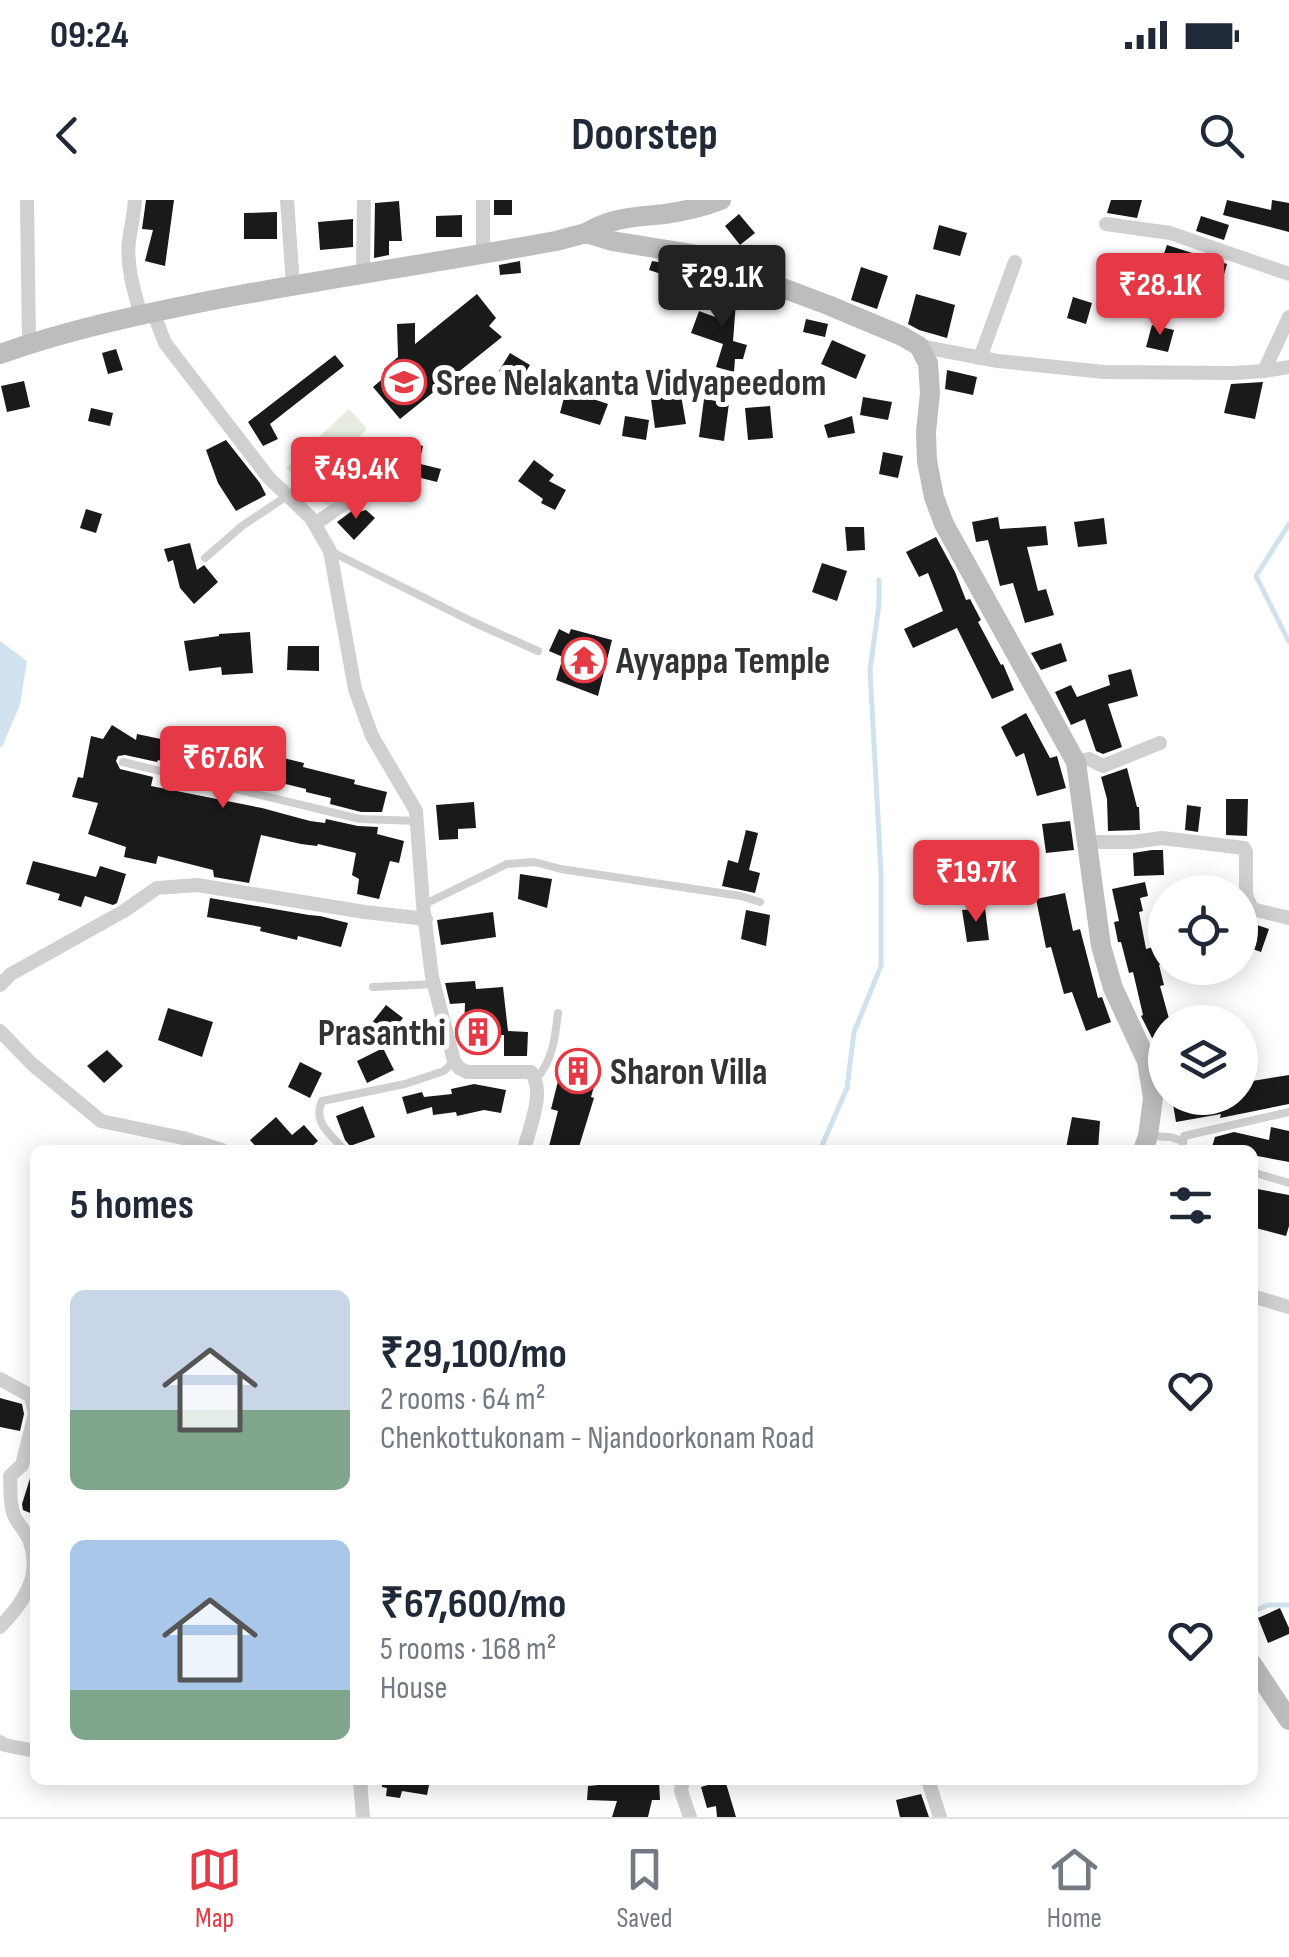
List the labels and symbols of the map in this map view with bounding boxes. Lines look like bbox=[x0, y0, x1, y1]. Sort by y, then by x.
pin: ₹29.1K bbox=[641, 245, 803, 330]
pin: ₹28.1K bbox=[1079, 253, 1241, 338]
school or university icon: Sree Nelakanta Vidyapeedom bbox=[381, 359, 427, 405]
place label: Sree Nelakanta Vidyapeedom bbox=[436, 361, 826, 406]
pin: ₹49.4K bbox=[275, 437, 437, 522]
temple icon: Ayyappa Temple bbox=[561, 637, 607, 683]
place label: Ayyappa Temple bbox=[615, 639, 830, 684]
pin: ₹67.6K bbox=[142, 726, 304, 811]
pin: ₹19.7K bbox=[895, 840, 1057, 925]
building icon: Prasanthi bbox=[455, 1009, 501, 1055]
place label: Prasanthi bbox=[318, 1011, 446, 1056]
building icon: Sharon Villa bbox=[555, 1048, 601, 1094]
place label: Sharon Villa bbox=[610, 1050, 768, 1095]

